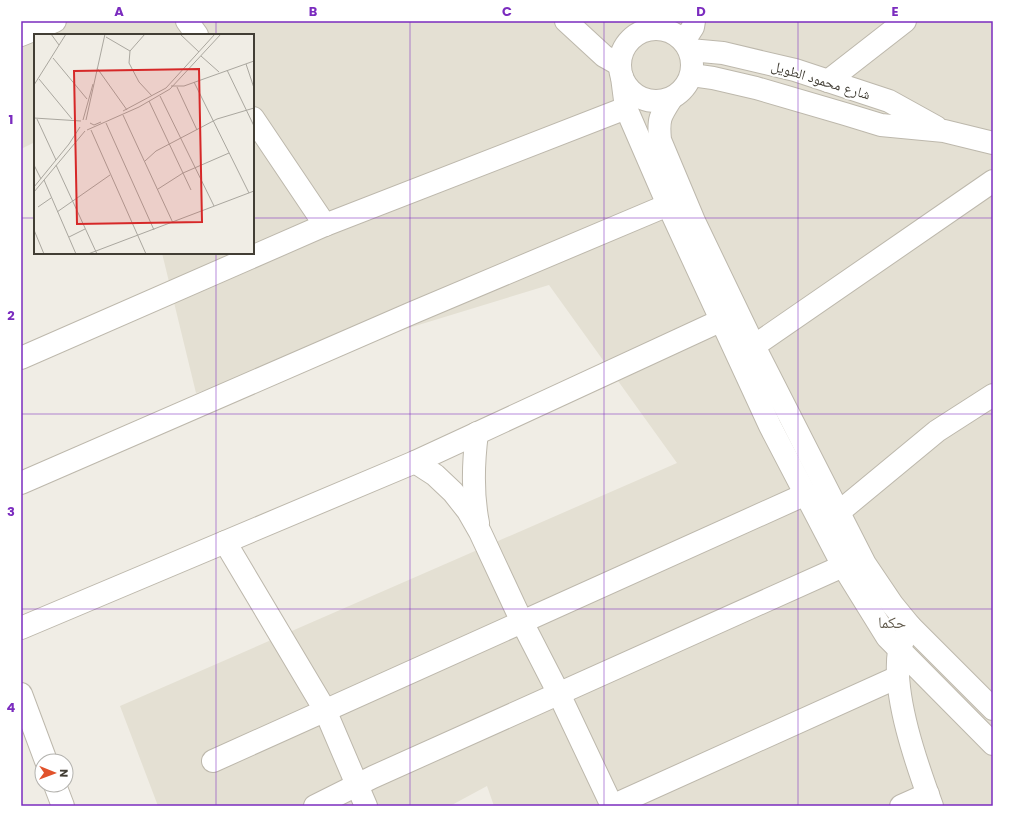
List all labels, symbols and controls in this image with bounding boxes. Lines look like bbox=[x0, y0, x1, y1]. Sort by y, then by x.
text: A bbox=[114, 2, 124, 21]
text: B bbox=[309, 2, 318, 21]
text: C bbox=[502, 2, 512, 21]
text: D bbox=[696, 2, 706, 21]
text: E bbox=[891, 2, 899, 21]
inset map bbox=[34, 34, 254, 254]
street label: شارع محمود الطويل bbox=[769, 55, 873, 105]
text: 1 bbox=[9, 110, 13, 129]
text: 2 bbox=[7, 306, 15, 325]
text: 3 bbox=[7, 502, 15, 521]
district label: حكما bbox=[878, 611, 906, 634]
text: 4 bbox=[7, 698, 16, 717]
north arrow bbox=[34, 753, 74, 793]
text: N bbox=[56, 769, 72, 777]

